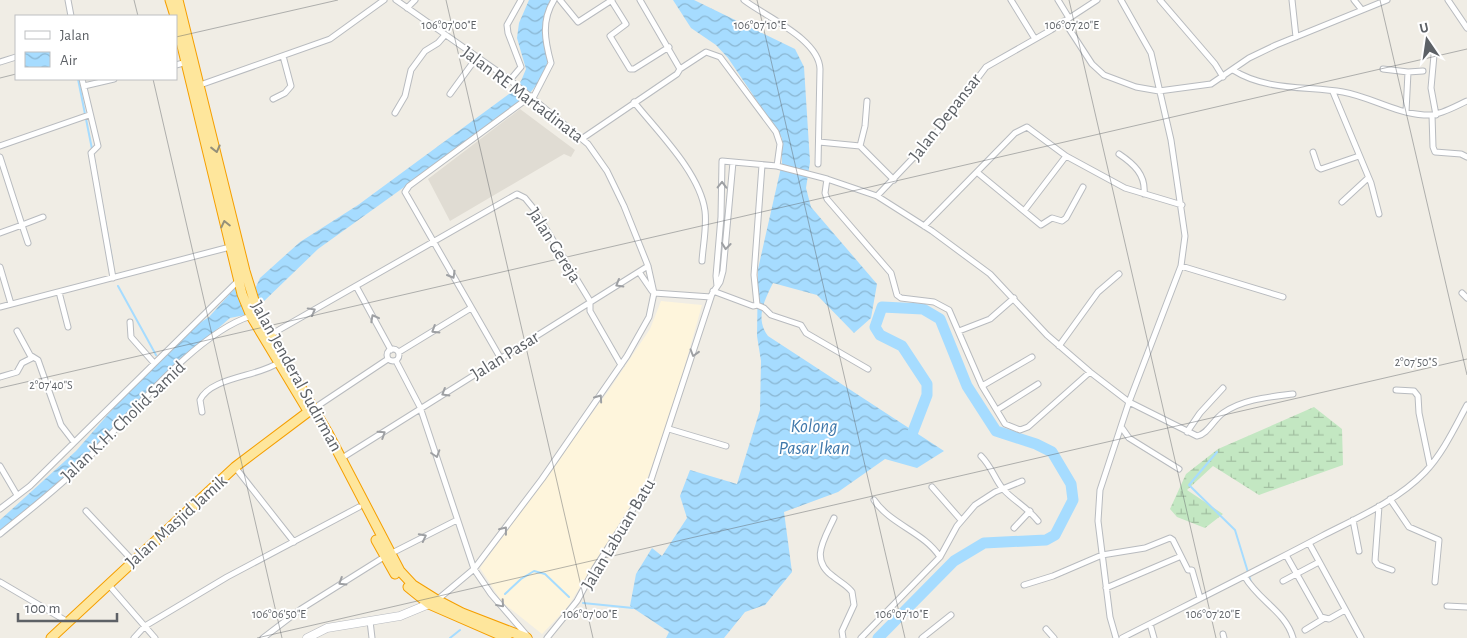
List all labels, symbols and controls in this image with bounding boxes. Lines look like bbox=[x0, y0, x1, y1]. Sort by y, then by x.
legend bbox=[15, 15, 178, 80]
north arrow bbox=[1402, 15, 1452, 65]
text: 106°07'00"E bbox=[422, 19, 477, 31]
text: 106°07'10"E bbox=[734, 19, 786, 31]
text: 106°07'20"E bbox=[1045, 19, 1099, 31]
text: U bbox=[1418, 20, 1430, 36]
text: Jalan bbox=[60, 28, 90, 43]
street label: Jalan RE Martadinata bbox=[458, 43, 587, 146]
text: Air bbox=[60, 53, 77, 68]
street label: Jalan Depansar bbox=[906, 70, 985, 165]
one-way arrow bbox=[210, 145, 221, 154]
one-way arrow bbox=[717, 181, 727, 188]
street label: Jalan Gereja bbox=[524, 205, 584, 286]
one-way arrow bbox=[220, 219, 231, 228]
one-way arrow bbox=[721, 242, 732, 250]
one-way arrow bbox=[446, 270, 456, 279]
one-way arrow bbox=[615, 277, 624, 287]
street label: Jalan Jenderal Sudirman bbox=[247, 298, 345, 455]
one-way arrow bbox=[307, 307, 316, 317]
one-way arrow bbox=[371, 314, 381, 323]
one-way arrow bbox=[431, 324, 441, 333]
street label: Jalan Pasar bbox=[468, 328, 543, 384]
one-way arrow bbox=[690, 348, 700, 357]
text: 2°07'50"S bbox=[1395, 356, 1438, 368]
street label: Jalan K.H. Cholid Samid bbox=[58, 358, 189, 485]
text: 2°07'40"S bbox=[29, 379, 73, 391]
one-way arrow bbox=[441, 386, 450, 396]
one-way arrow bbox=[593, 394, 602, 404]
water label: Kolong Pasar Ikan bbox=[778, 417, 850, 458]
one-way arrow bbox=[376, 430, 385, 440]
one-way arrow bbox=[430, 449, 440, 457]
street label: Jalan Masjid Jamik bbox=[123, 471, 231, 572]
street label: Jalan Labuan Batu bbox=[579, 476, 659, 593]
one-way arrow bbox=[499, 527, 507, 536]
one-way arrow bbox=[418, 533, 427, 543]
one-way arrow bbox=[339, 576, 348, 585]
scale bar bbox=[18, 590, 116, 622]
one-way arrow bbox=[495, 599, 504, 608]
text: 100 m bbox=[25, 601, 60, 616]
text: 106°06'50"E bbox=[252, 608, 306, 620]
text: 106°07'00"E bbox=[563, 608, 618, 620]
text: 106°07'10"E bbox=[876, 608, 928, 620]
text: 106°07'20"E bbox=[1186, 608, 1240, 620]

